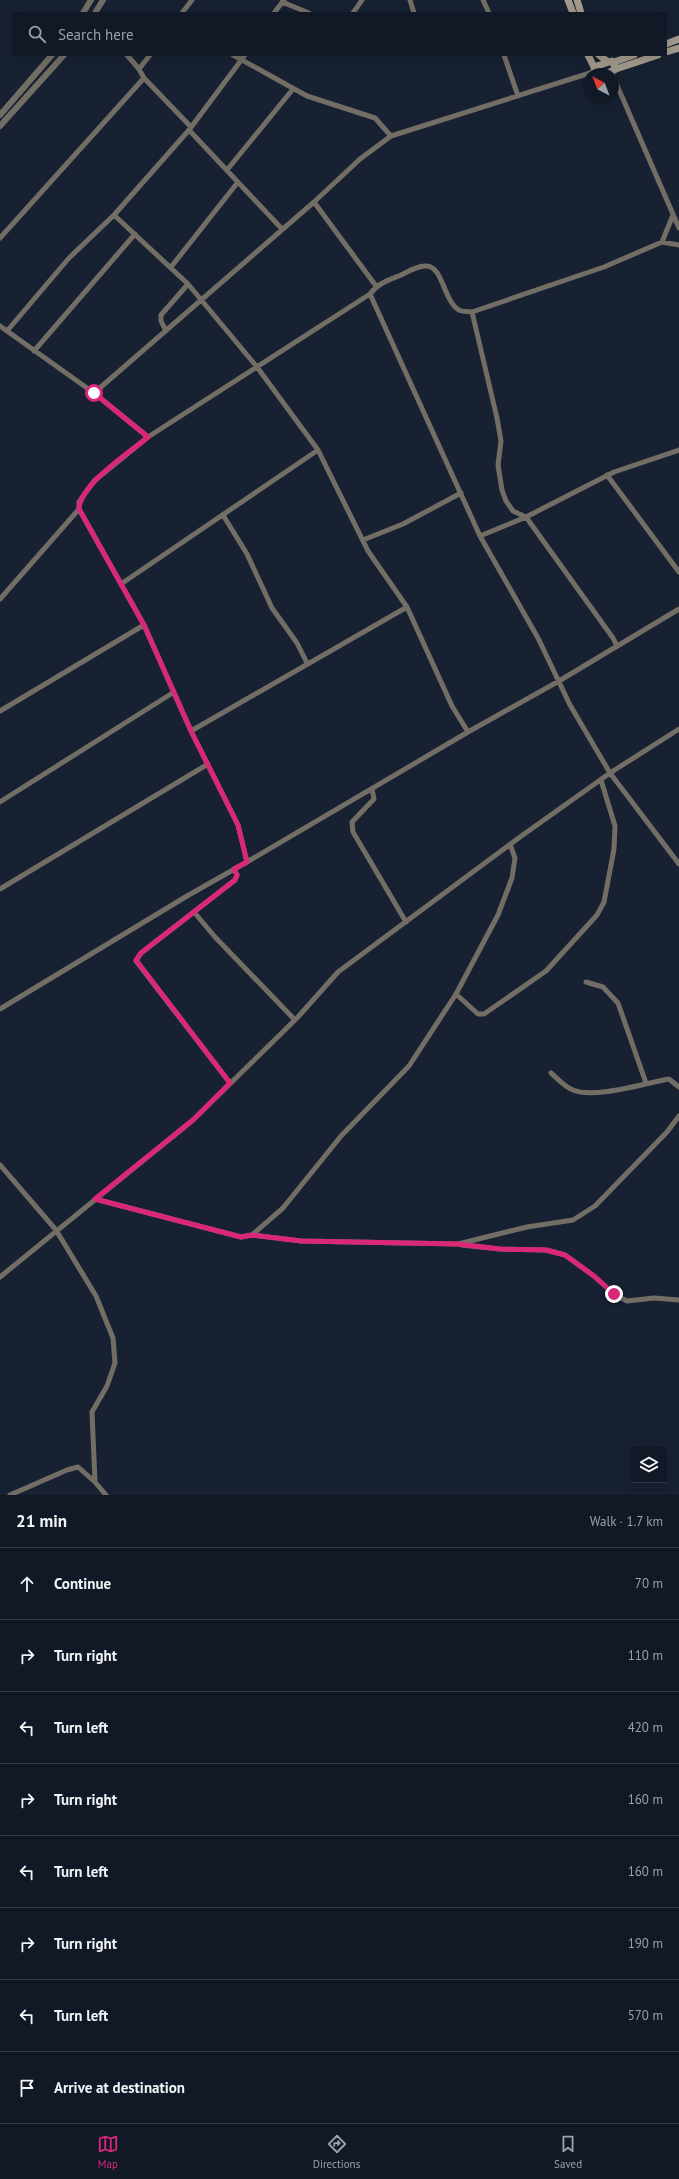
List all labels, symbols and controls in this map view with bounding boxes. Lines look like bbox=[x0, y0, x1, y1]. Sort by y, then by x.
search box bbox=[12, 12, 667, 56]
icon: search bbox=[26, 23, 48, 45]
text: Search here bbox=[58, 25, 134, 44]
north arrow bbox=[583, 68, 619, 104]
route start bbox=[85, 384, 103, 402]
route end bbox=[605, 1285, 623, 1303]
map controls bbox=[631, 1447, 667, 1483]
button: layers bbox=[631, 1447, 667, 1483]
text: 21 min bbox=[16, 1510, 67, 1532]
text: Walk · 1.7 km bbox=[590, 1513, 663, 1530]
icon: ahead bbox=[16, 1573, 38, 1595]
text: Continue bbox=[54, 1574, 111, 1593]
text: 70 m bbox=[635, 1575, 663, 1592]
icon: right bbox=[16, 1645, 38, 1667]
text: Turn right bbox=[54, 1646, 117, 1665]
text: 110 m bbox=[628, 1647, 663, 1664]
icon: left bbox=[16, 1717, 38, 1739]
text: Turn left bbox=[54, 1718, 108, 1737]
text: 420 m bbox=[628, 1719, 663, 1736]
icon: right bbox=[16, 1789, 38, 1811]
text: Turn right bbox=[54, 1790, 117, 1809]
text: 160 m bbox=[628, 1791, 663, 1808]
icon: left bbox=[16, 1861, 38, 1883]
text: Turn left bbox=[54, 1862, 108, 1881]
text: 160 m bbox=[628, 1863, 663, 1880]
icon: right bbox=[16, 1933, 38, 1955]
text: Turn right bbox=[54, 1934, 117, 1953]
text: 190 m bbox=[628, 1935, 663, 1952]
icon: left bbox=[16, 2005, 38, 2027]
text: Turn left bbox=[54, 2006, 108, 2025]
text: 570 m bbox=[628, 2007, 663, 2024]
icon: arrive bbox=[16, 2077, 38, 2099]
text: Arrive at destination bbox=[54, 2078, 185, 2097]
tab: Map bbox=[97, 2133, 119, 2171]
tab: Directions bbox=[313, 2133, 360, 2171]
tab: Saved bbox=[554, 2133, 582, 2171]

